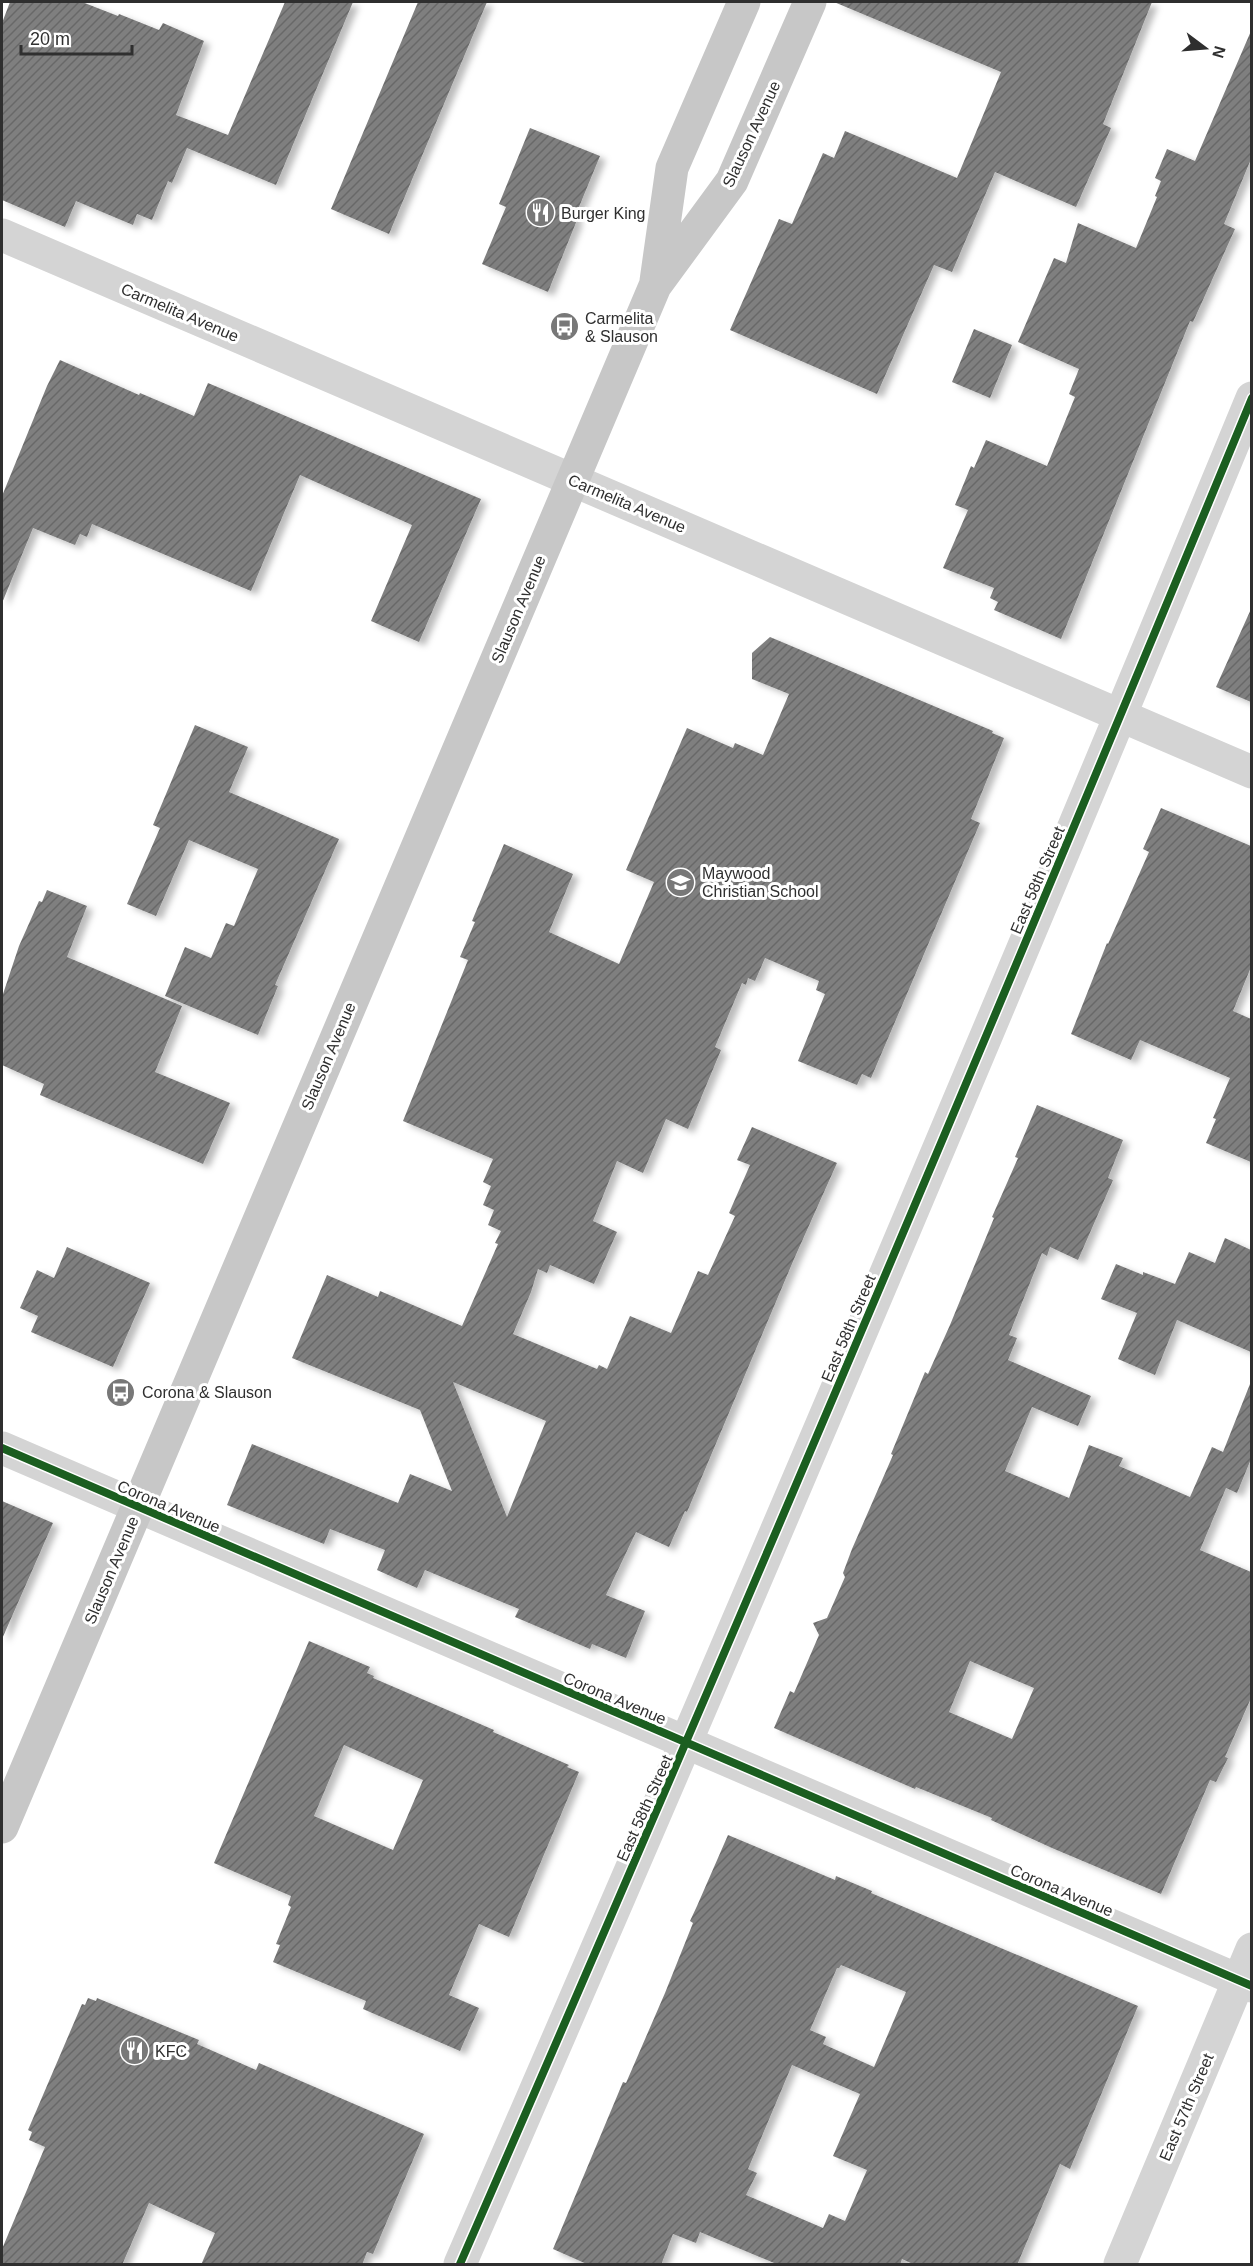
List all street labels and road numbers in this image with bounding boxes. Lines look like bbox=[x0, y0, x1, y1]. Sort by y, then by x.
street label: Slauson Avenue bbox=[719, 78, 784, 190]
street label: Carmelita Avenue bbox=[118, 280, 241, 345]
street label: Carmelita Avenue bbox=[565, 471, 688, 536]
street label: Slauson Avenue bbox=[488, 553, 549, 666]
street label: East 58th Street bbox=[1007, 824, 1068, 936]
street label: Slauson Avenue bbox=[298, 1000, 359, 1113]
street label: East 58th Street bbox=[818, 1272, 879, 1384]
street label: Corona Avenue bbox=[115, 1477, 223, 1536]
street label: Slauson Avenue bbox=[81, 1514, 142, 1627]
street label: Corona Avenue bbox=[561, 1669, 669, 1728]
street label: East 58th Street bbox=[613, 1752, 676, 1864]
street label: Corona Avenue bbox=[1008, 1861, 1116, 1920]
street label: East 57th Street bbox=[1156, 2051, 1217, 2163]

